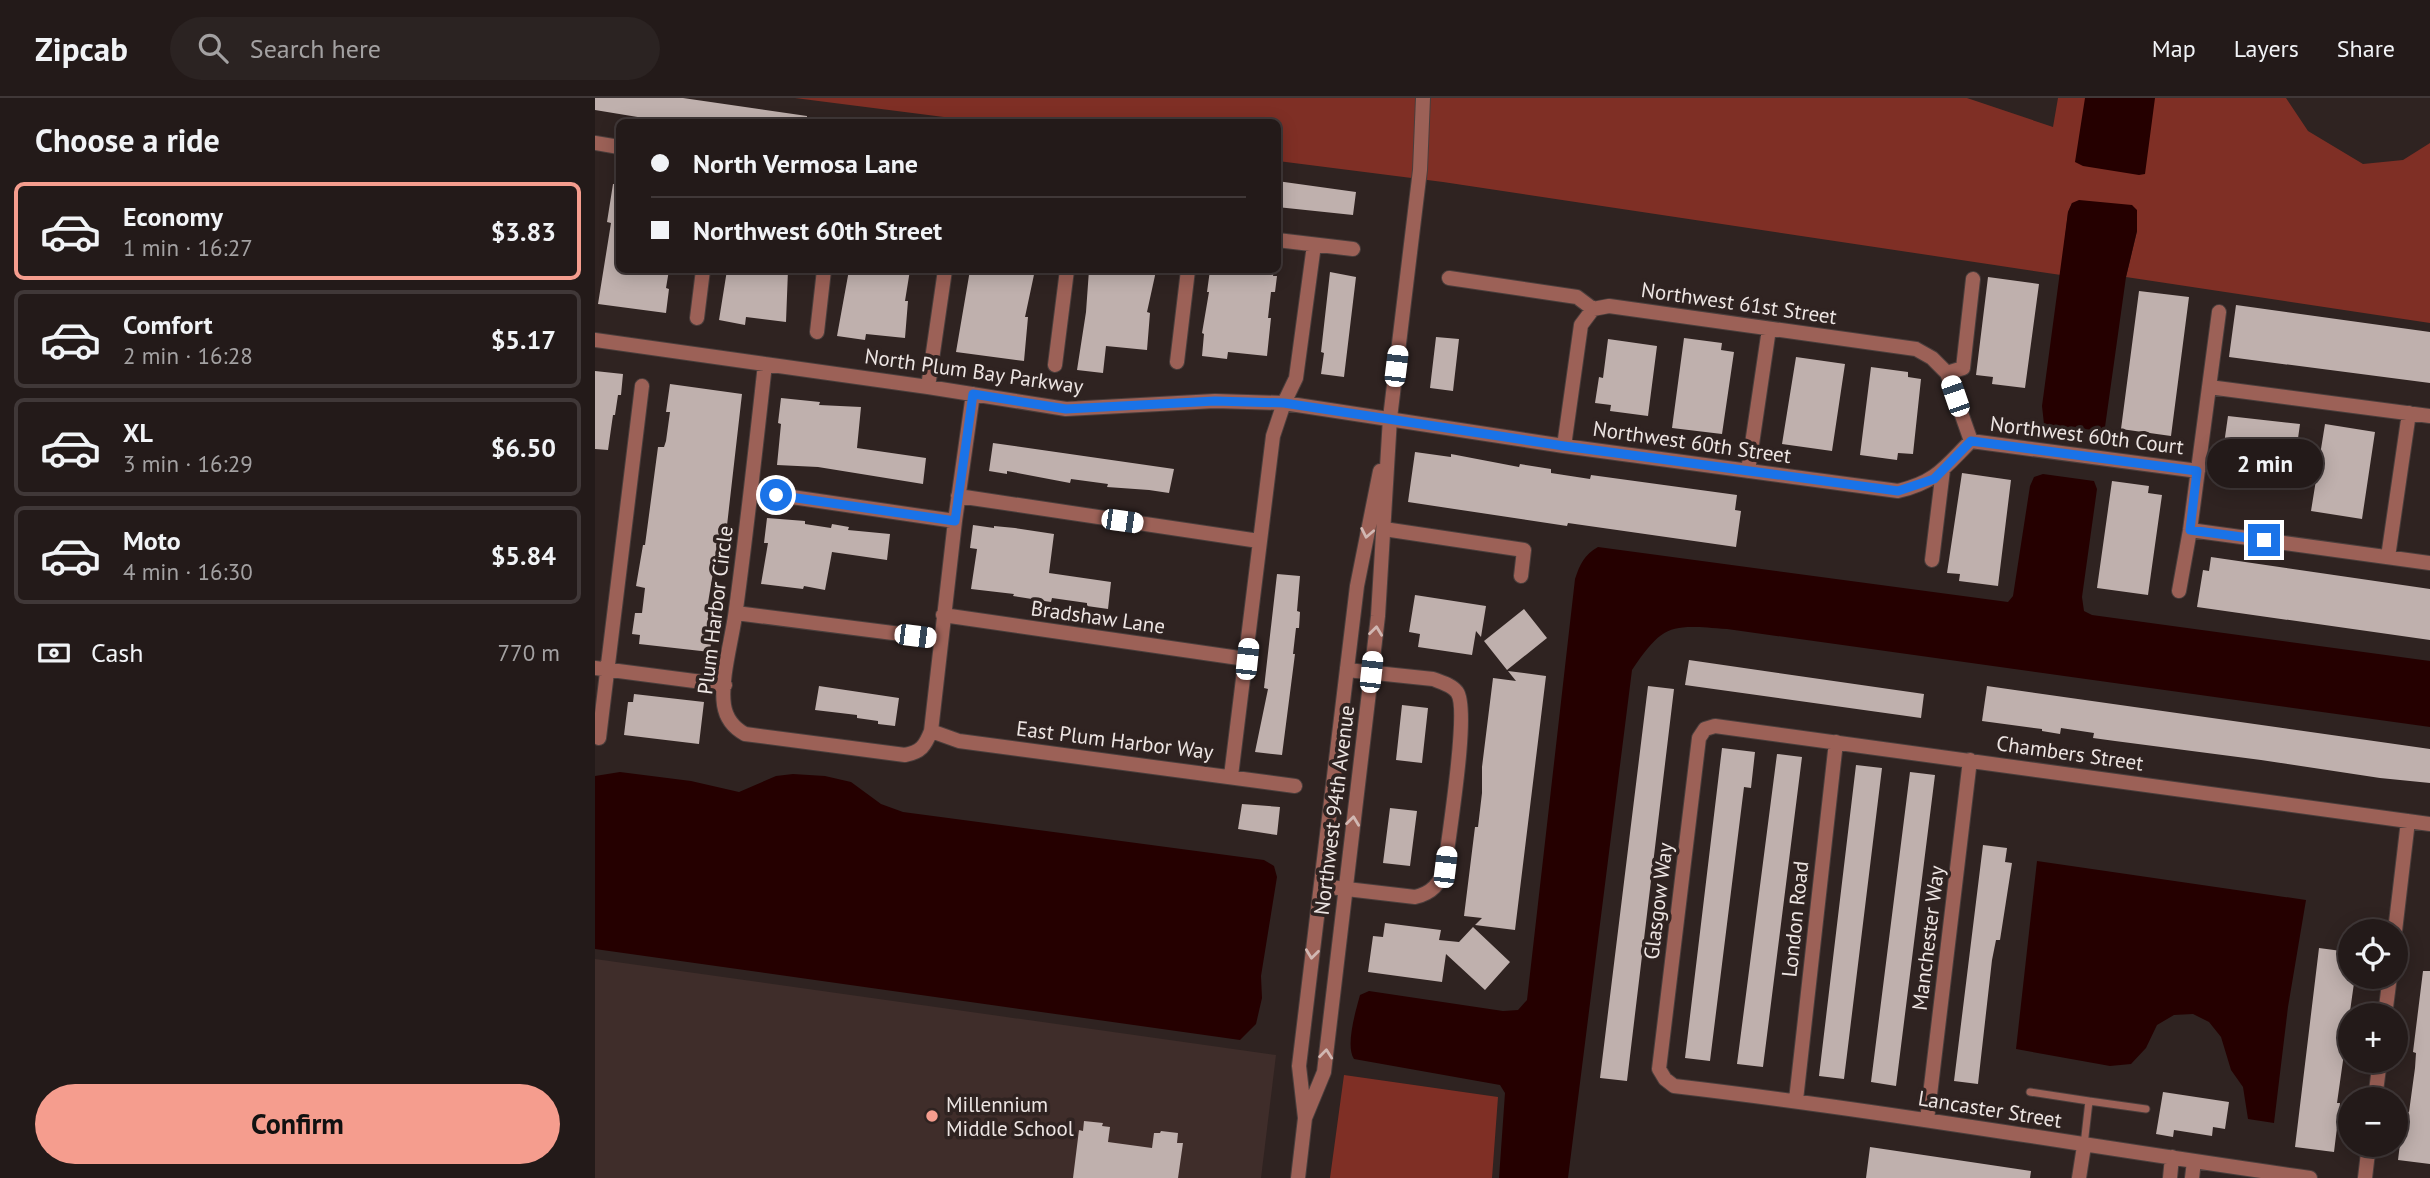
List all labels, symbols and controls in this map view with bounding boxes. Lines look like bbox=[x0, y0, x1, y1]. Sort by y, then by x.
search box bbox=[170, 17, 660, 80]
text: Zipcab bbox=[35, 27, 128, 70]
icon: search bbox=[194, 29, 232, 67]
text: Search here bbox=[250, 32, 381, 65]
text: Map bbox=[2152, 33, 2196, 64]
text: Layers bbox=[2234, 33, 2299, 64]
text: Share bbox=[2337, 33, 2395, 64]
text: Choose a ride bbox=[35, 119, 220, 161]
text: North Vermosa Lane bbox=[693, 147, 918, 180]
icon: car bbox=[39, 200, 102, 263]
text: Economy bbox=[123, 200, 223, 233]
text: Northwest 60th Street bbox=[693, 214, 942, 247]
text: $3.83 bbox=[491, 215, 556, 248]
text: 1 min · 16:27 bbox=[123, 233, 253, 262]
street label: Northwest 61st Street bbox=[1639, 276, 1839, 330]
icon: car bbox=[39, 308, 102, 371]
text: Comfort bbox=[123, 308, 213, 341]
text: $5.17 bbox=[491, 323, 556, 356]
text: 2 min · 16:28 bbox=[123, 341, 253, 370]
street label: North Plum Bay Parkway bbox=[863, 342, 1085, 400]
car bbox=[1384, 344, 1409, 388]
car bbox=[1939, 373, 1972, 419]
street label: Northwest 60th Court bbox=[1989, 410, 2185, 460]
street label: Northwest 60th Street bbox=[1591, 415, 1793, 469]
icon: car bbox=[39, 416, 102, 479]
text: XL bbox=[123, 416, 153, 449]
text: $6.50 bbox=[491, 431, 556, 464]
callout: 2 min bbox=[2206, 438, 2322, 488]
text: 3 min · 16:29 bbox=[123, 449, 253, 478]
text: 2 min bbox=[2237, 449, 2293, 478]
route start bbox=[760, 479, 792, 511]
car bbox=[1100, 508, 1145, 534]
icon: car bbox=[39, 524, 102, 587]
text: Moto bbox=[123, 524, 181, 557]
street label: Plum Harbor Circle bbox=[691, 524, 739, 696]
route end bbox=[2248, 524, 2280, 556]
one-way arrow bbox=[1361, 527, 1376, 539]
text: $5.84 bbox=[491, 539, 556, 572]
text: 4 min · 16:30 bbox=[123, 557, 253, 586]
street label: Bradshaw Lane bbox=[1029, 594, 1167, 640]
car bbox=[893, 623, 938, 649]
one-way arrow bbox=[1369, 625, 1384, 637]
icon: cash bbox=[35, 634, 73, 672]
text: Cash bbox=[91, 636, 143, 669]
car bbox=[1235, 637, 1260, 681]
text: 770 m bbox=[498, 638, 560, 667]
car bbox=[1359, 650, 1384, 694]
street label: Northwest 94th Avenue bbox=[1308, 704, 1360, 916]
street label: East Plum Harbor Way bbox=[1015, 715, 1215, 766]
street label: Chambers Street bbox=[1995, 729, 2145, 777]
one-way arrow bbox=[1346, 815, 1361, 827]
street label: Glasgow Way bbox=[1637, 841, 1679, 961]
car bbox=[1433, 845, 1458, 889]
street label: London Road bbox=[1775, 860, 1815, 978]
street label: Manchester Way bbox=[1906, 864, 1950, 1012]
map controls bbox=[2338, 919, 2408, 1157]
button: locate bbox=[2338, 919, 2408, 989]
one-way arrow bbox=[1305, 948, 1320, 959]
button: + bbox=[2338, 1003, 2408, 1073]
one-way arrow bbox=[1319, 1048, 1334, 1060]
button: Confirm bbox=[35, 1084, 560, 1164]
street label: Lancaster Street bbox=[1916, 1084, 2064, 1134]
button: − bbox=[2338, 1087, 2408, 1157]
place label: Millennium Middle School bbox=[946, 1091, 1074, 1142]
marker: Millennium Middle School bbox=[924, 1108, 940, 1124]

